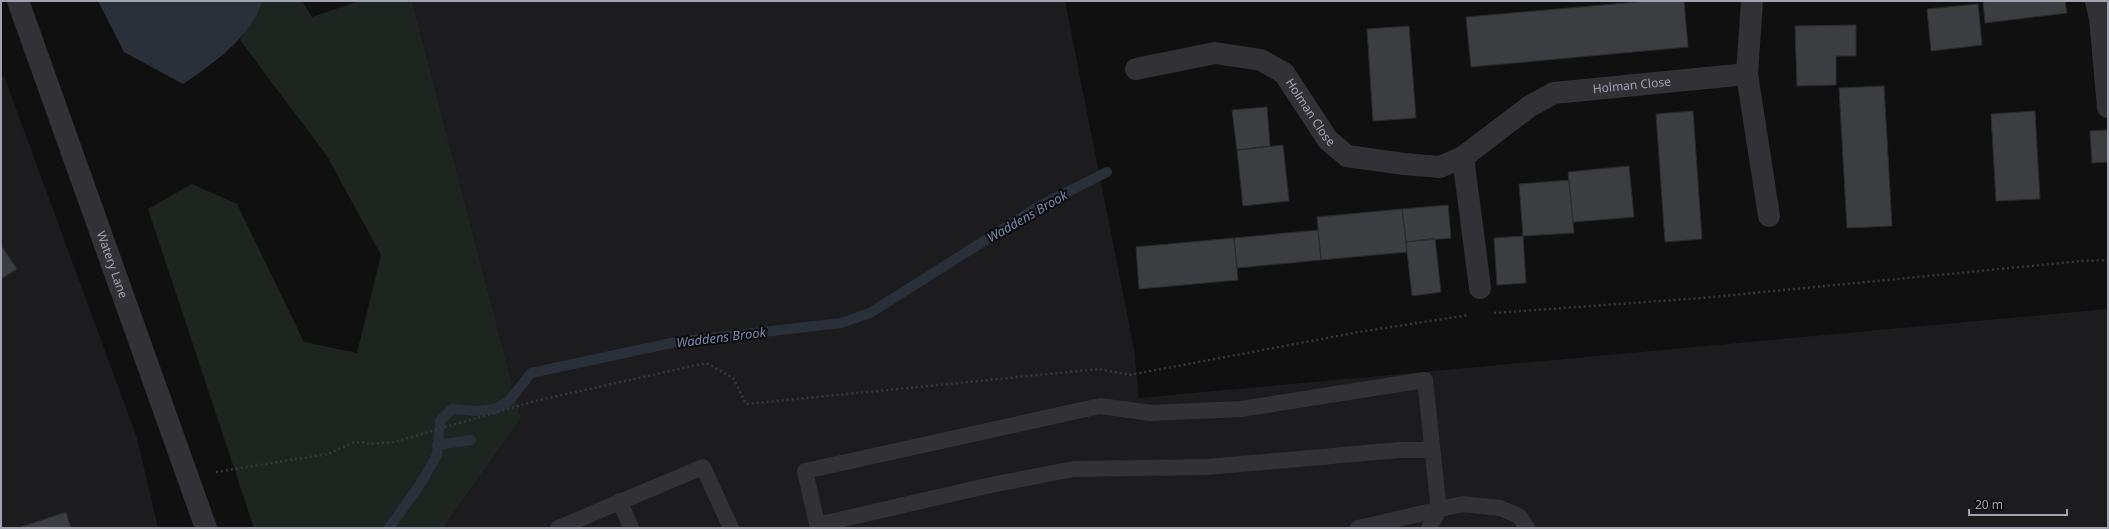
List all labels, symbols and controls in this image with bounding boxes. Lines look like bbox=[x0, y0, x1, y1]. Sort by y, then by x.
street label: Holman Close bbox=[1592, 73, 1672, 97]
street label: Holman Close bbox=[1282, 75, 1339, 150]
water label: Waddens Brook bbox=[983, 185, 1071, 246]
street label: Watery Lane bbox=[93, 229, 132, 301]
water label: Waddens Brook bbox=[675, 323, 767, 351]
scale bar bbox=[1969, 491, 2067, 517]
text: 20 m bbox=[1975, 496, 2003, 513]

